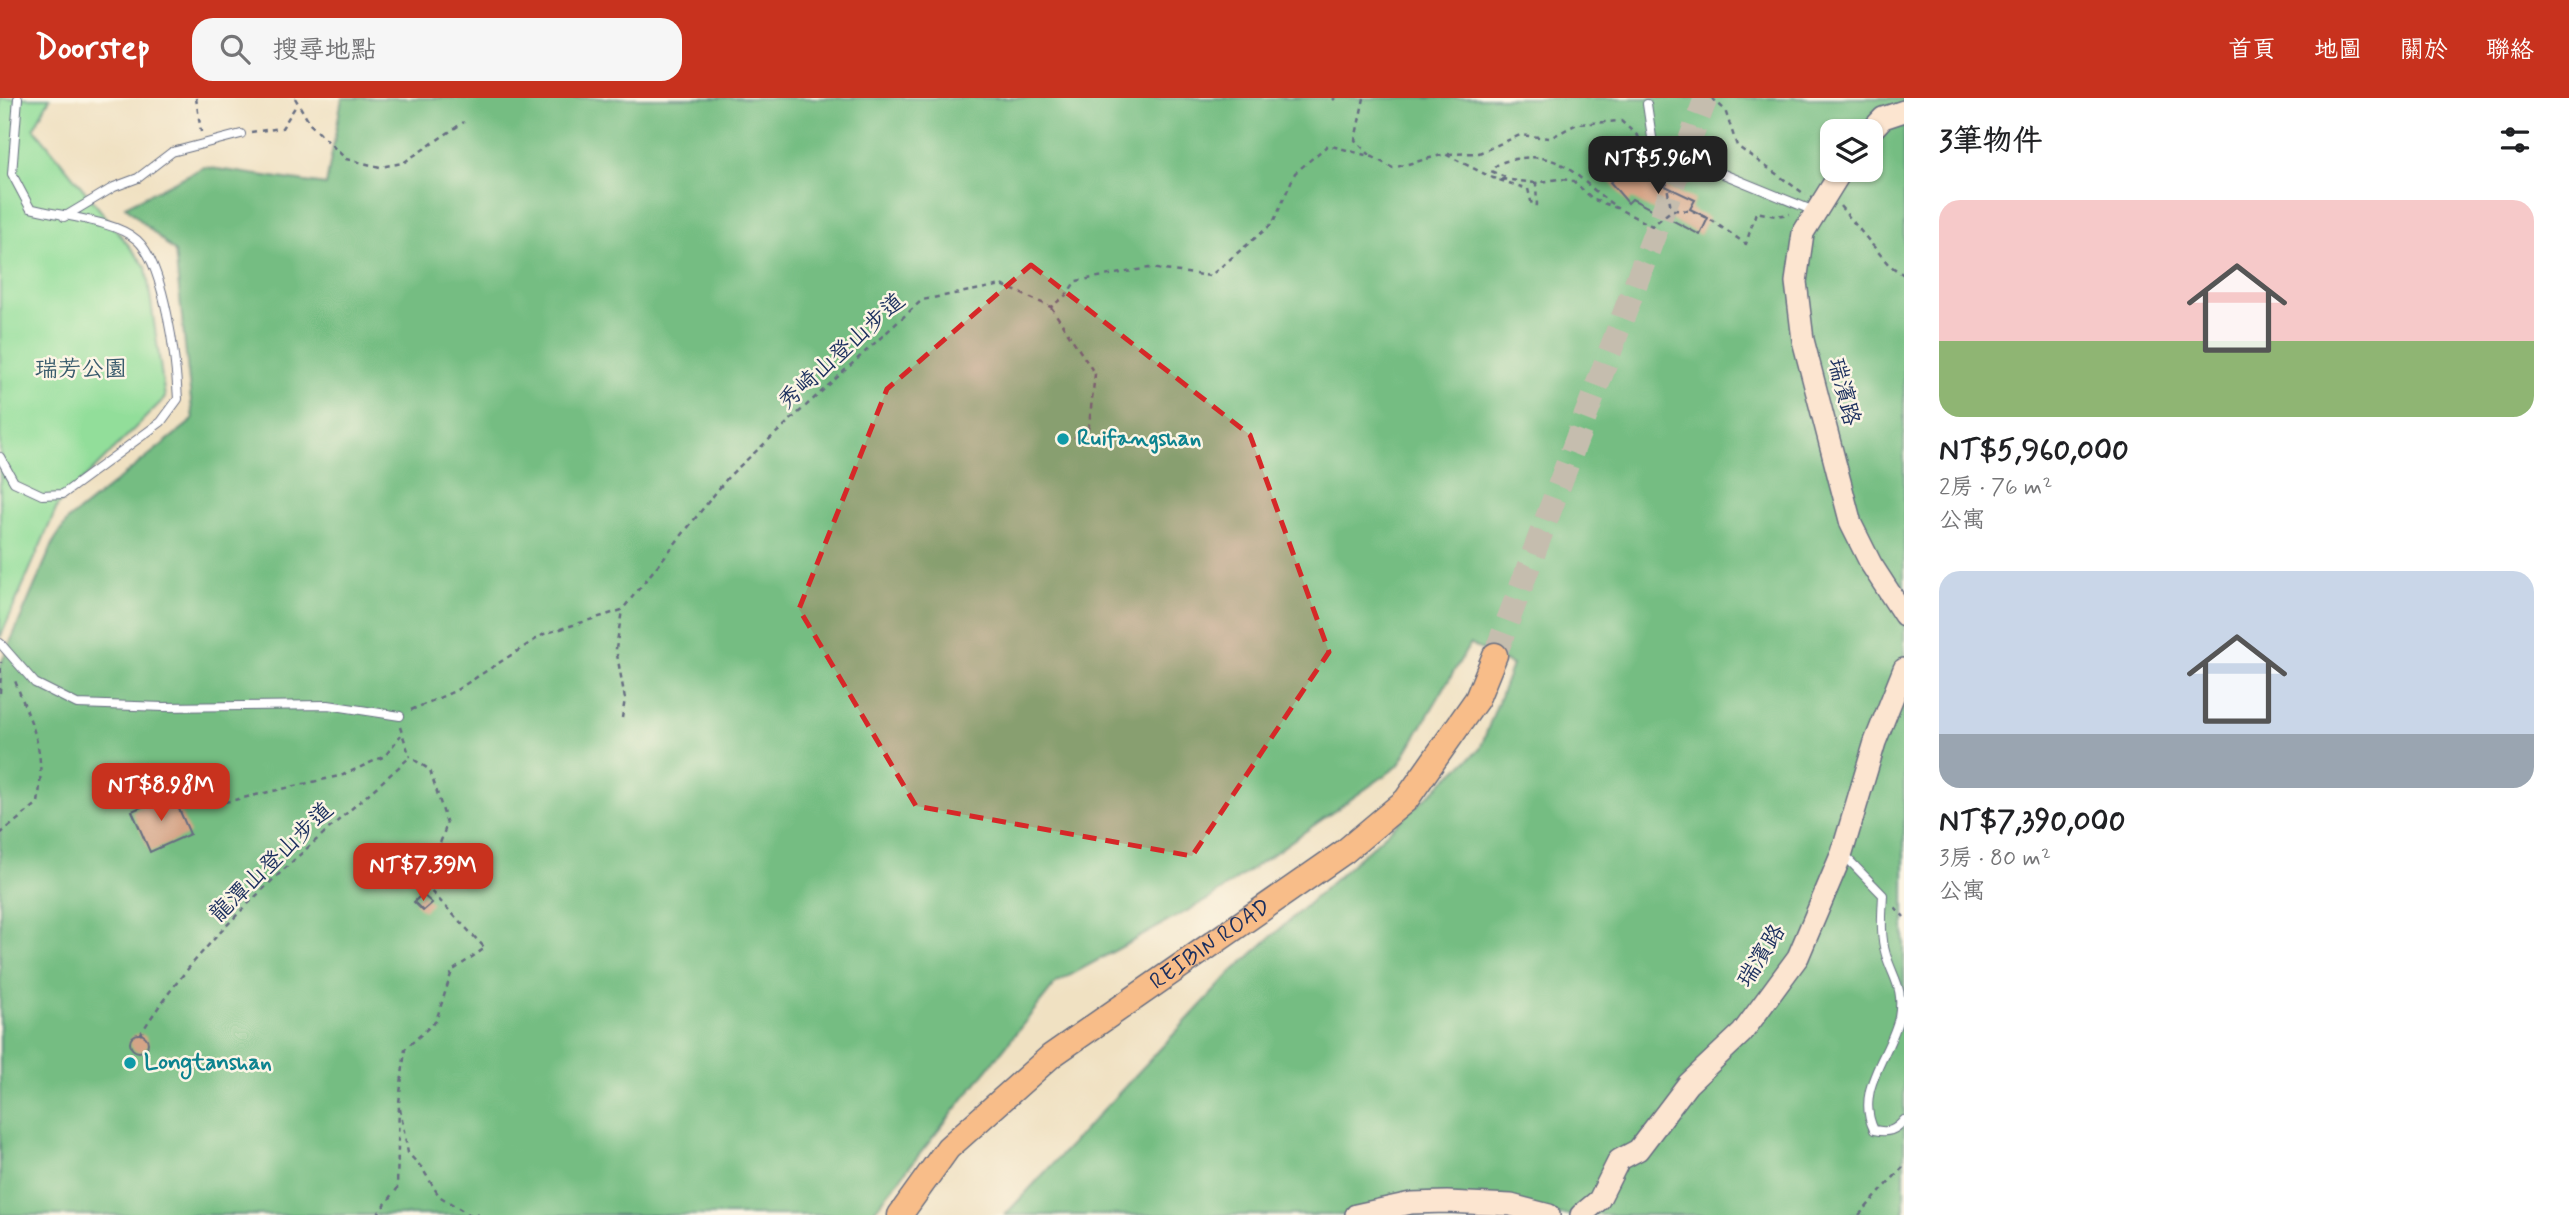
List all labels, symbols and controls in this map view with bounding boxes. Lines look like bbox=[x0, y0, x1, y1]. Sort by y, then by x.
search box bbox=[192, 18, 682, 81]
text: Doorstep bbox=[35, 27, 150, 71]
icon: search bbox=[216, 30, 254, 68]
text: 搜尋地點 bbox=[272, 34, 376, 68]
text: 首頁 bbox=[2228, 35, 2276, 66]
text: 地圖 bbox=[2314, 35, 2362, 66]
text: 關於 bbox=[2400, 35, 2448, 66]
text: 聯絡 bbox=[2486, 35, 2534, 66]
map controls bbox=[1820, 119, 1883, 182]
button: layers bbox=[1820, 119, 1883, 182]
icon: filters bbox=[2496, 121, 2534, 159]
text: 3筆物件 bbox=[1939, 122, 2043, 161]
pin: NT$5.96M bbox=[1586, 136, 1730, 196]
text: NT$5.96M bbox=[1604, 144, 1712, 174]
icon: home bbox=[2174, 245, 2300, 371]
street label: 秀崎山登山步道 bbox=[772, 287, 912, 417]
park label: 瑞芳公園 bbox=[35, 355, 127, 385]
street label: 瑞濱路 bbox=[1820, 355, 1866, 429]
place label: Ruifangshan bbox=[1077, 424, 1201, 454]
marker: Ruifangshan bbox=[1055, 431, 1071, 447]
text: NT$5,960,000 bbox=[1939, 431, 2129, 470]
text: 2房 · 76 m² bbox=[1939, 473, 2052, 503]
text: 公寓 bbox=[1939, 506, 1985, 536]
icon: home bbox=[2174, 616, 2300, 742]
pin: NT$8.98M bbox=[89, 764, 233, 823]
text: NT$8.98M bbox=[108, 771, 214, 801]
street label: 龍潭山登山步道 bbox=[204, 796, 340, 930]
text: NT$7,390,000 bbox=[1939, 802, 2125, 841]
pin: NT$7.39M bbox=[351, 844, 495, 903]
text: 3房 · 80 m² bbox=[1939, 844, 2051, 874]
text: NT$7.39M bbox=[369, 851, 477, 881]
text: 公寓 bbox=[1939, 877, 1985, 907]
street label: REIBIN ROAD bbox=[1144, 892, 1277, 997]
street label: 瑞濱路 bbox=[1731, 919, 1793, 993]
place label: Longtanshan bbox=[144, 1048, 272, 1080]
marker: Longtanshan bbox=[122, 1055, 138, 1071]

